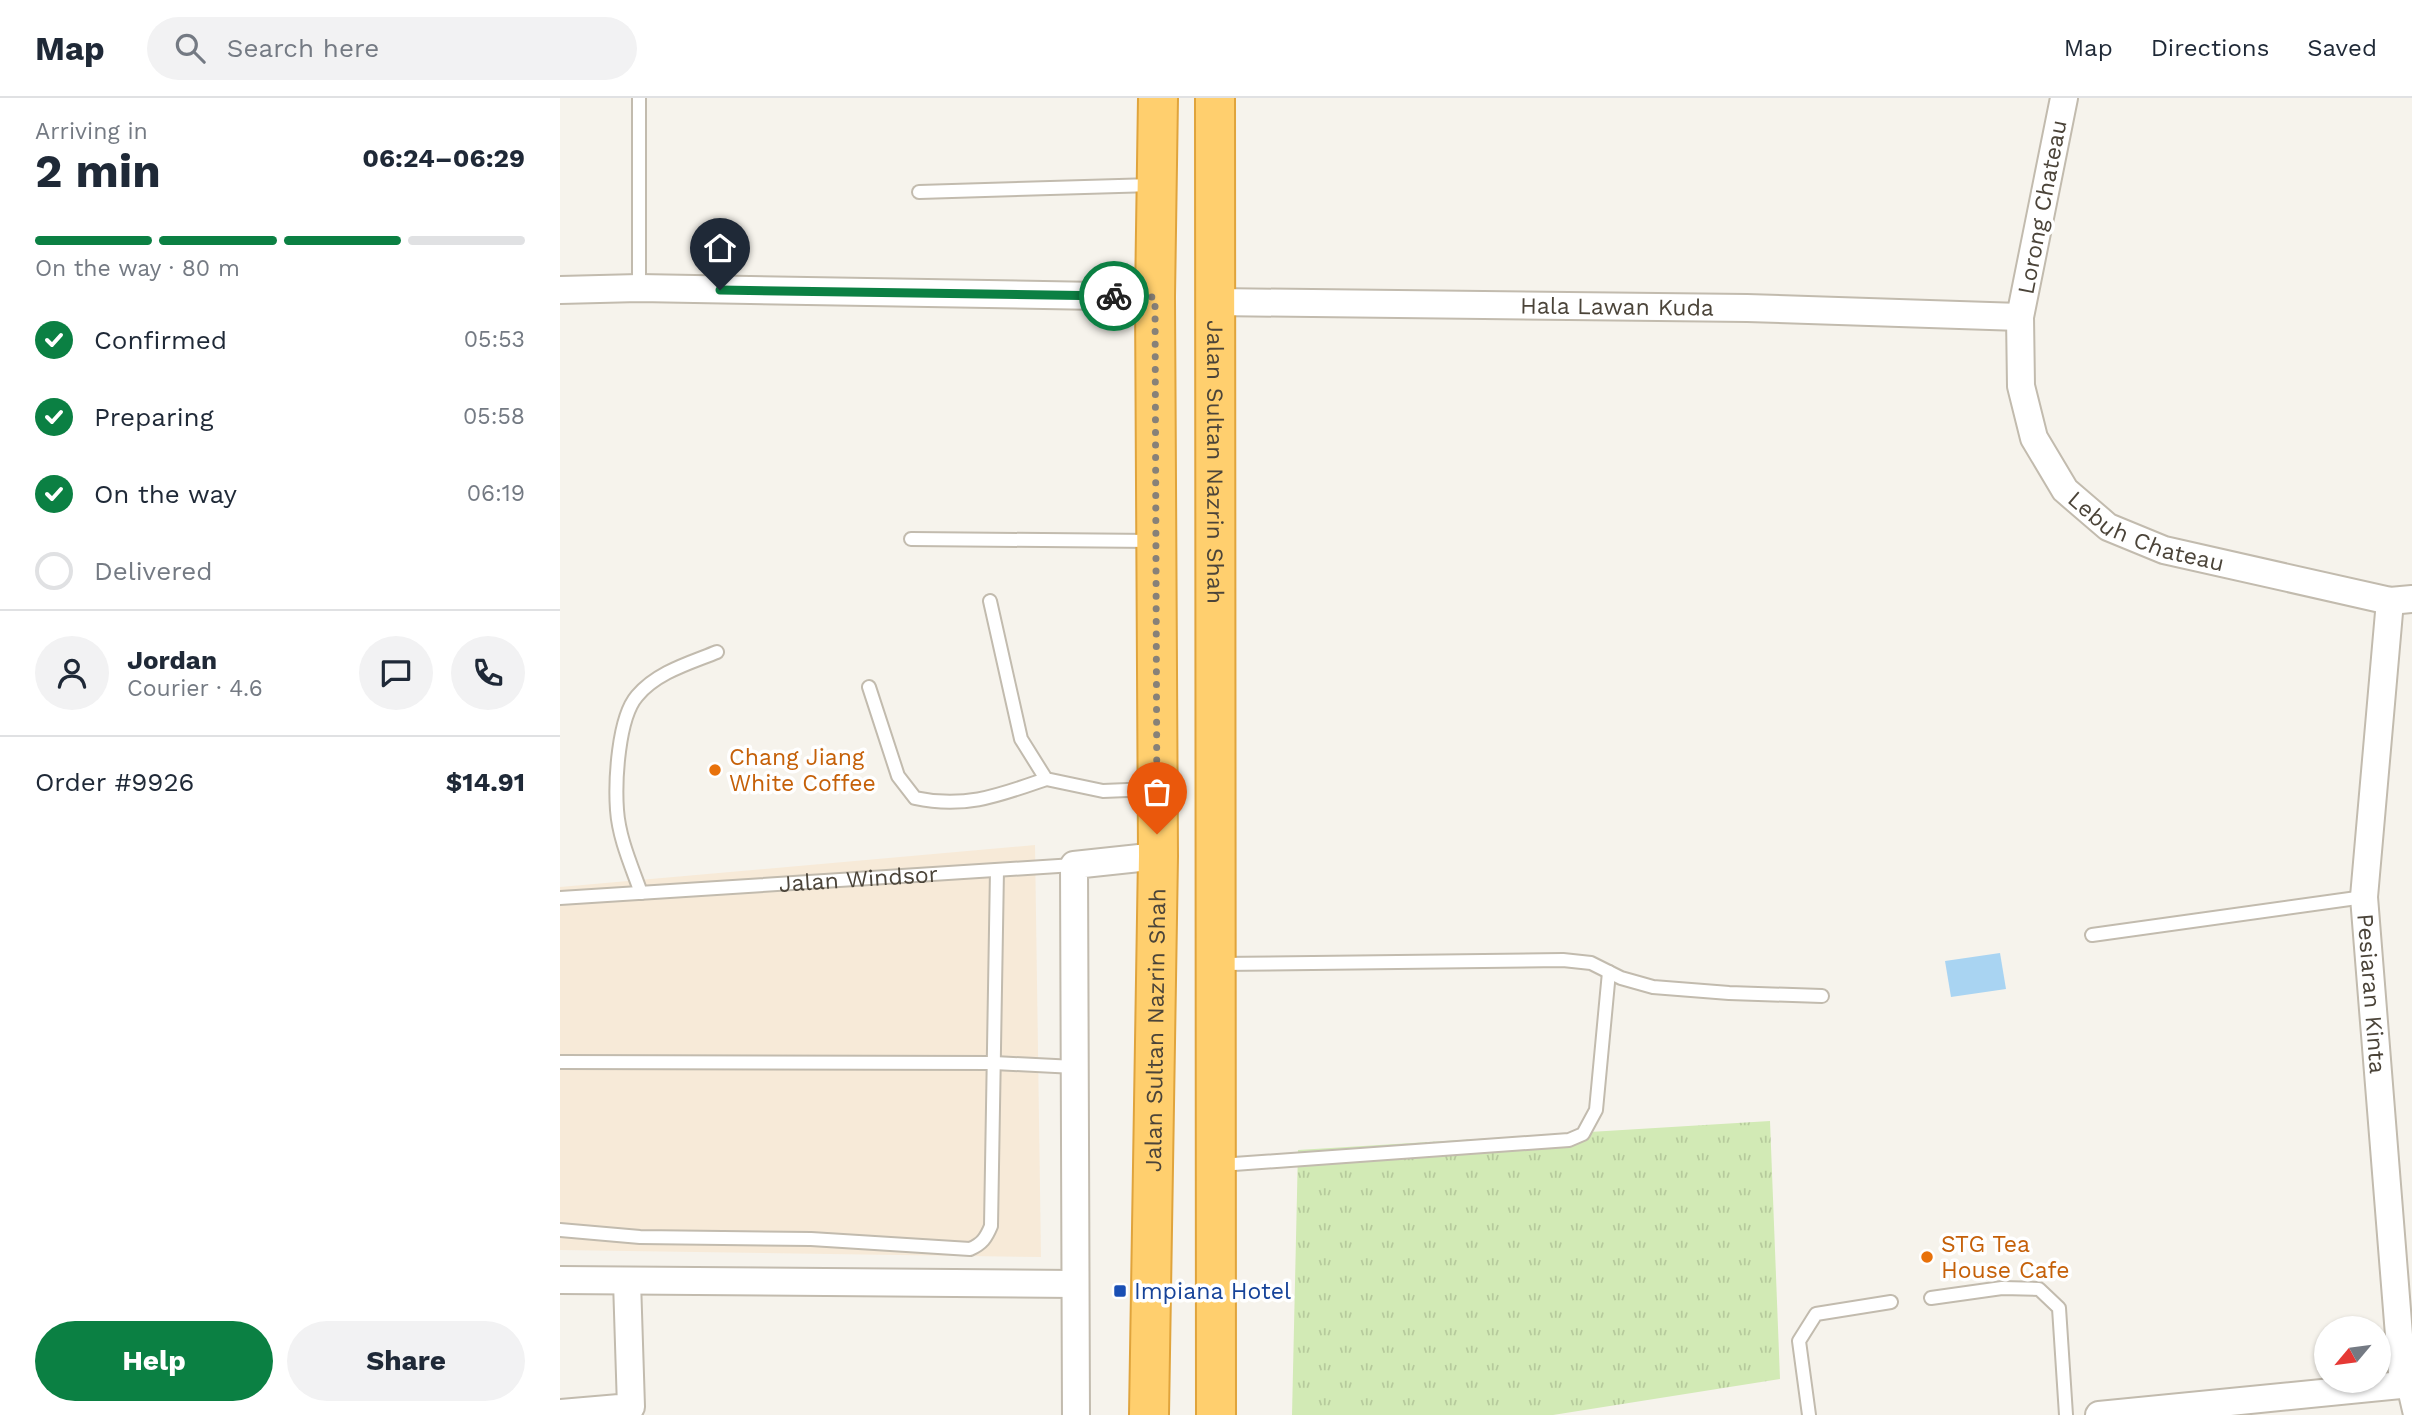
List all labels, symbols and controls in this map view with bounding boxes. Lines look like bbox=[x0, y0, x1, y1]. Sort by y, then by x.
search box bbox=[147, 17, 637, 80]
text: Map bbox=[35, 29, 105, 68]
icon: search bbox=[171, 29, 209, 67]
text: Search here bbox=[227, 33, 379, 63]
text: Map bbox=[2064, 34, 2113, 62]
text: Directions bbox=[2151, 34, 2269, 62]
text: Saved bbox=[2307, 34, 2377, 62]
text: Arriving in bbox=[35, 118, 148, 145]
street label: Lorong Chateau bbox=[2012, 118, 2073, 297]
text: 06:24–06:29 bbox=[362, 143, 525, 173]
text: 2 min bbox=[35, 144, 161, 198]
pin bbox=[690, 218, 750, 290]
icon: home bbox=[701, 229, 739, 267]
text: On the way · 80 m bbox=[35, 255, 240, 282]
courier bbox=[1079, 261, 1149, 331]
icon: bike bbox=[1095, 277, 1133, 315]
street label: Hala Lawan Kuda bbox=[1520, 292, 1714, 322]
street label: Jalan Sultan Nazrin Shah bbox=[1201, 320, 1228, 604]
icon: check bbox=[35, 321, 73, 359]
text: Confirmed bbox=[94, 325, 227, 355]
text: 05:53 bbox=[464, 326, 525, 353]
icon: check bbox=[35, 398, 73, 436]
text: Preparing bbox=[94, 402, 214, 432]
text: 05:58 bbox=[463, 403, 525, 430]
icon: check bbox=[35, 475, 73, 513]
text: On the way bbox=[94, 479, 237, 509]
text: 06:19 bbox=[467, 480, 525, 507]
street label: Lebuh Chateau bbox=[2062, 486, 2227, 577]
text: Delivered bbox=[94, 556, 213, 586]
button: person bbox=[35, 636, 109, 710]
button: chat bbox=[359, 636, 433, 710]
button: phone bbox=[451, 636, 525, 710]
text: Jordan bbox=[127, 645, 217, 675]
text: Courier · 4.6 bbox=[127, 675, 263, 702]
place label: Chang Jiang White Coffee bbox=[729, 744, 876, 797]
marker: Chang Jiang White Coffee bbox=[707, 762, 723, 778]
pin bbox=[1127, 762, 1187, 834]
text: Order #9926 bbox=[35, 767, 194, 797]
text: $14.91 bbox=[446, 767, 525, 797]
icon: bag bbox=[1138, 773, 1176, 811]
street label: Jalan Windsor bbox=[778, 861, 939, 898]
street label: Jalan Sultan Nazrin Shah bbox=[1140, 888, 1171, 1172]
street label: Pesiaran Kinta bbox=[2351, 912, 2391, 1075]
place label: STG Tea House Cafe bbox=[1941, 1231, 2070, 1284]
marker: STG Tea House Cafe bbox=[1919, 1249, 1935, 1265]
place label: Impiana Hotel bbox=[1134, 1278, 1291, 1305]
marker: Impiana Hotel bbox=[1112, 1283, 1128, 1299]
north arrow bbox=[2314, 1316, 2390, 1393]
map controls bbox=[2314, 1316, 2391, 1393]
button: Help bbox=[35, 1321, 273, 1401]
button: Share bbox=[287, 1321, 525, 1401]

